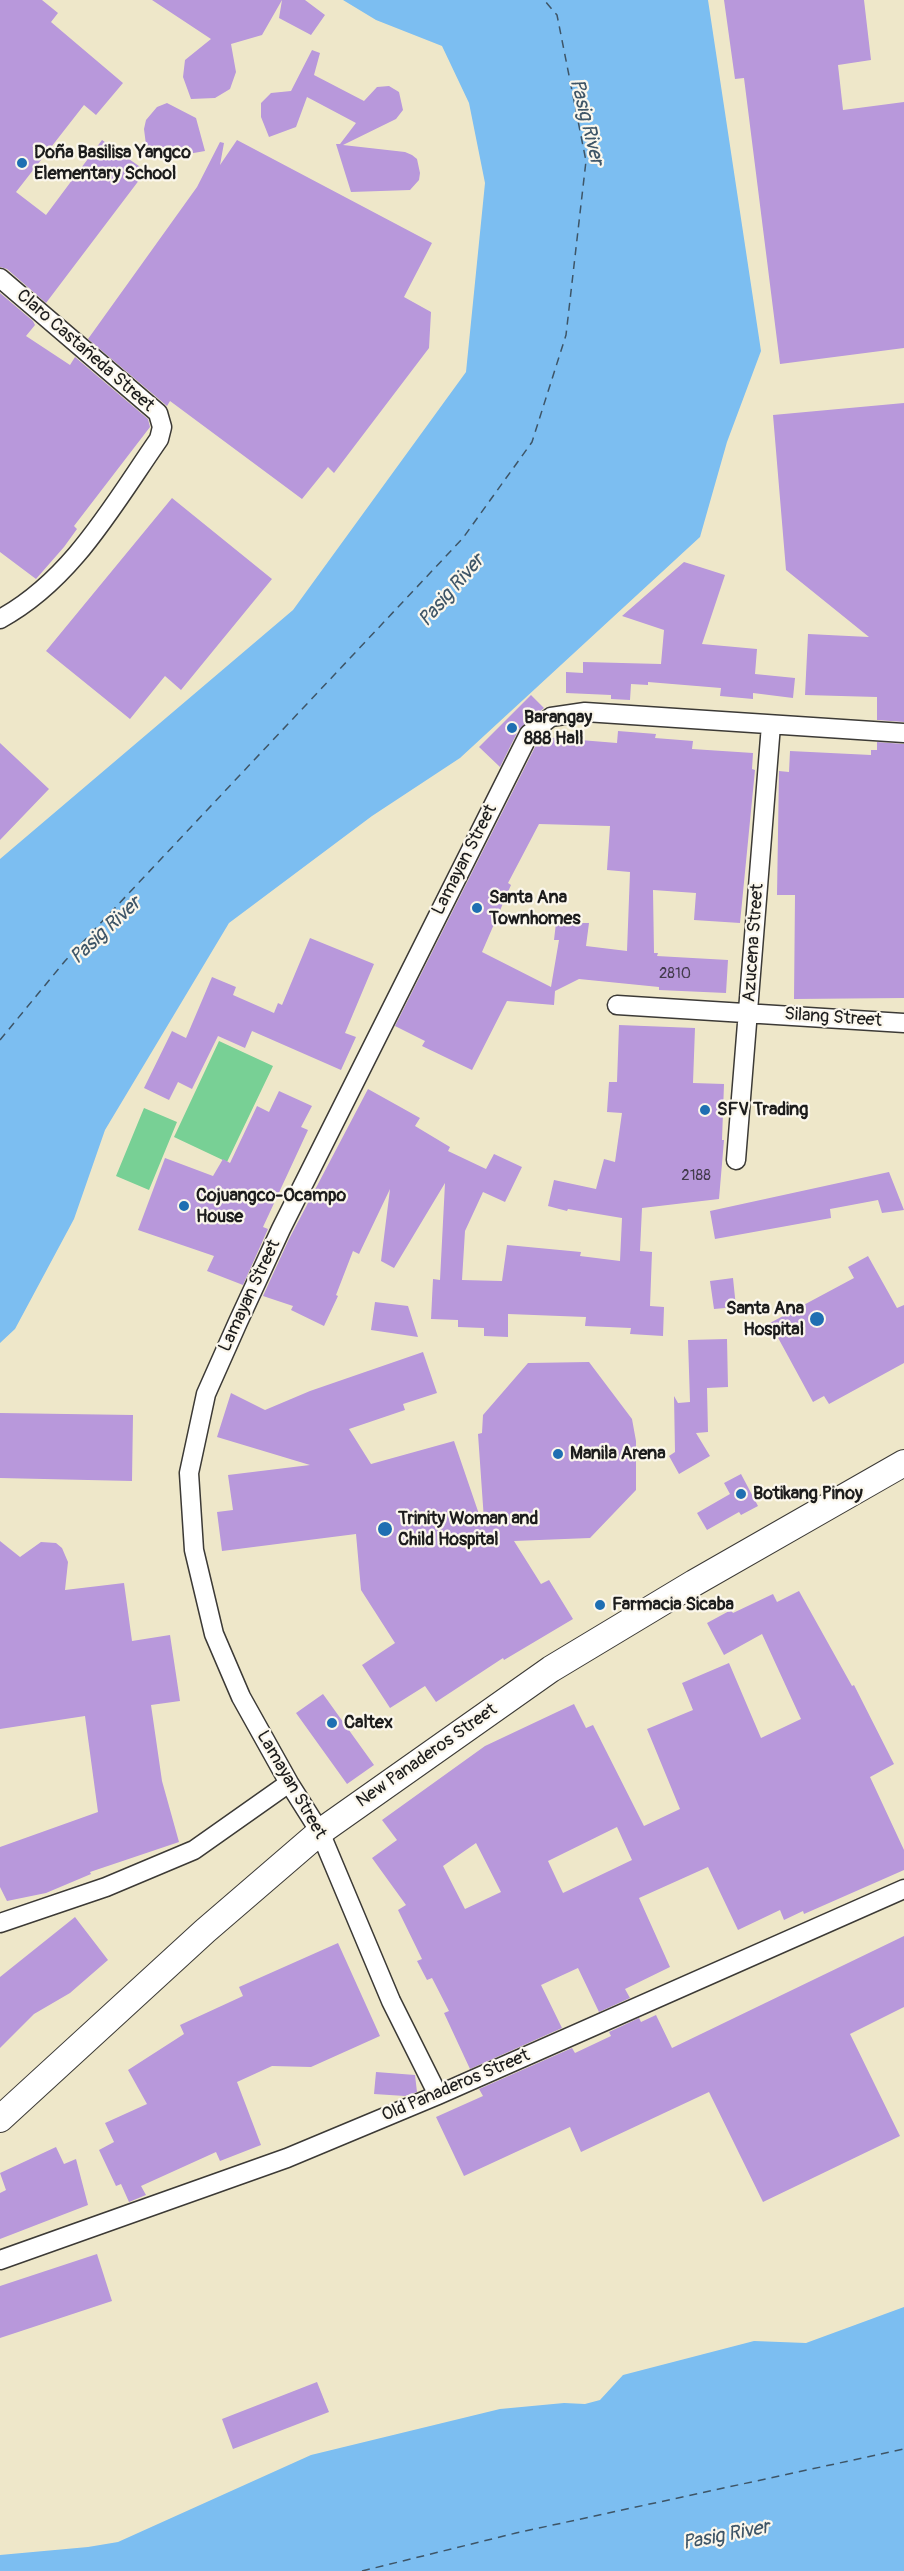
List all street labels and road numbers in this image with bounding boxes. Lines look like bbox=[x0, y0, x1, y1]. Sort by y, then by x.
street label: Claro Castañeda Street bbox=[12, 285, 158, 417]
street label: Lamayan Street bbox=[428, 801, 502, 919]
street label: Azucena Street bbox=[739, 883, 769, 1003]
street label: Silang Street bbox=[783, 1004, 883, 1032]
street label: Lamayan Street bbox=[215, 1236, 285, 1356]
street label: New Panaderos Street bbox=[352, 1699, 502, 1813]
street label: Lamayan Street bbox=[251, 1727, 331, 1843]
street label: Old Panaderos Street bbox=[379, 2045, 533, 2127]

